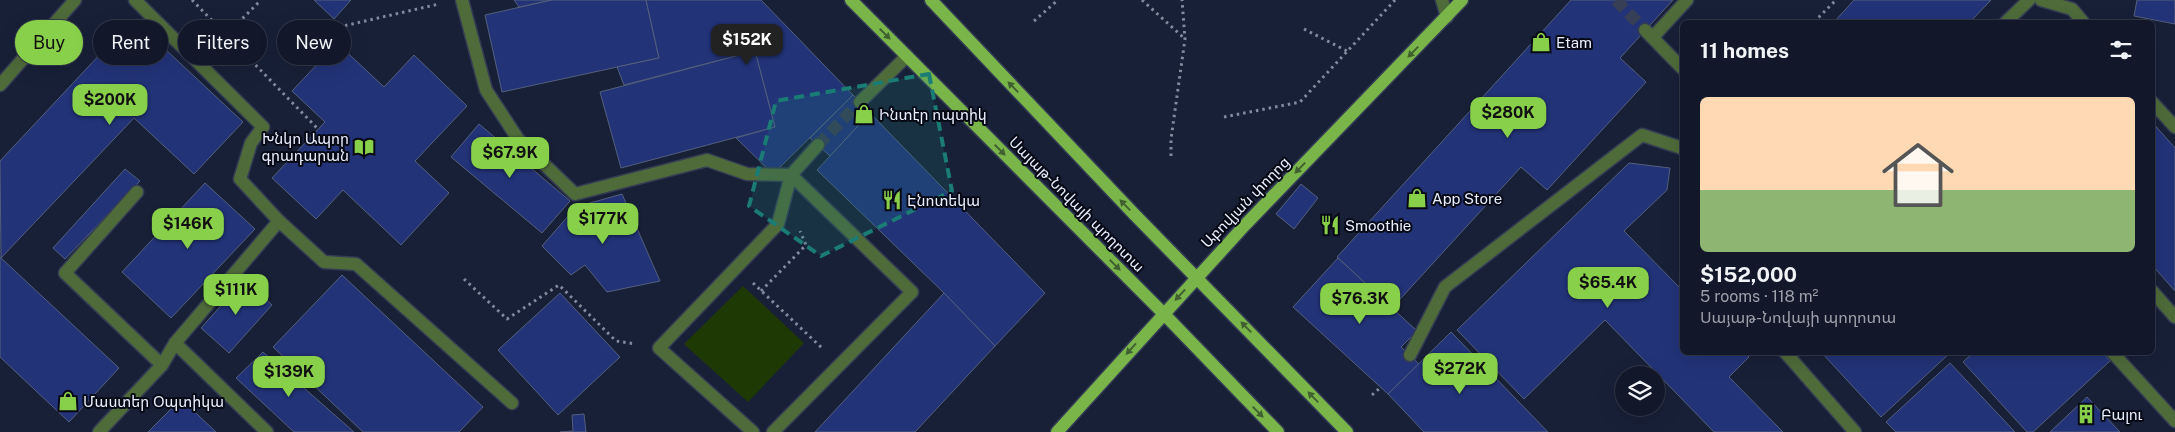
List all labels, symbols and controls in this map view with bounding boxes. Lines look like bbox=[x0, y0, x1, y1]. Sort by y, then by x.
chip: Buy bbox=[15, 20, 83, 65]
chip: Rent bbox=[93, 20, 168, 65]
chip: Filters bbox=[178, 20, 267, 65]
chip: New bbox=[277, 20, 351, 65]
pin: $152K bbox=[712, 23, 782, 66]
one-way arrow bbox=[879, 28, 891, 40]
text: $152K bbox=[722, 30, 772, 49]
shop icon: Etam bbox=[1530, 31, 1552, 53]
place label: Etam bbox=[1556, 34, 1592, 51]
icon: filters bbox=[2107, 36, 2135, 64]
text: 11 homes bbox=[1700, 38, 1789, 63]
one-way arrow bbox=[1407, 46, 1419, 58]
one-way arrow bbox=[1007, 81, 1019, 93]
pin: $200K bbox=[75, 84, 145, 126]
text: $200K bbox=[83, 90, 137, 109]
pin: $280K bbox=[1473, 96, 1543, 139]
shop icon: Ինտէր ոպտիկ bbox=[853, 103, 875, 125]
text: $280K bbox=[1481, 103, 1535, 122]
place label: Ինտէր ոպտիկ bbox=[879, 106, 987, 124]
place label: Խնկո Ապոր գրադարան bbox=[262, 130, 349, 165]
icon: home bbox=[1873, 130, 1963, 220]
street label: Սայաթ-Նովայի պողոտա bbox=[1005, 133, 1148, 276]
library icon: Խնկո Ապոր գրադարան bbox=[353, 136, 375, 158]
pin: $67.9K bbox=[469, 136, 551, 179]
text: $67.9K bbox=[482, 143, 538, 162]
one-way arrow bbox=[994, 143, 1006, 155]
street label: Աբովյան փողոց bbox=[1197, 153, 1293, 252]
one-way arrow bbox=[1294, 162, 1306, 174]
shop icon: App Store bbox=[1406, 187, 1428, 209]
restaurant icon: Էնոտեկա bbox=[881, 189, 903, 211]
place label: App Store bbox=[1432, 190, 1502, 207]
place label: Էնոտեկա bbox=[907, 192, 980, 210]
one-way arrow bbox=[1119, 199, 1131, 211]
pin: $177K bbox=[568, 202, 638, 245]
pin: $146K bbox=[153, 208, 223, 250]
text: $177K bbox=[578, 209, 628, 228]
text: $146K bbox=[163, 214, 213, 233]
restaurant icon: Smoothie bbox=[1319, 214, 1341, 236]
place label: Smoothie bbox=[1345, 217, 1411, 234]
one-way arrow bbox=[1109, 258, 1121, 270]
text: $152,000 bbox=[1700, 262, 1797, 287]
pin: $65.4K bbox=[1567, 266, 1649, 309]
text: $65.4K bbox=[1579, 273, 1637, 292]
pin: $111K bbox=[201, 274, 271, 316]
text: $111K bbox=[215, 280, 257, 299]
pin: $76.3K bbox=[1319, 282, 1401, 325]
text: 5 rooms · 118 m² bbox=[1700, 287, 1819, 306]
one-way arrow bbox=[1174, 289, 1186, 301]
text: $76.3K bbox=[1331, 289, 1389, 308]
text: Սայաթ-Նովայի պողոտա bbox=[1700, 308, 1896, 327]
one-way arrow bbox=[1240, 322, 1252, 334]
one-way arrow bbox=[1125, 343, 1136, 356]
pin: $272K bbox=[1425, 352, 1495, 395]
pin: $139K bbox=[254, 356, 324, 398]
text: $272K bbox=[1434, 359, 1486, 378]
text: $139K bbox=[264, 362, 314, 381]
map controls bbox=[1615, 366, 1665, 416]
button: layers bbox=[1615, 366, 1665, 416]
shop icon: Մաստեր Օպտիկա bbox=[57, 390, 79, 412]
one-way arrow bbox=[1307, 391, 1319, 403]
place label: Մաստեր Օպտիկա bbox=[83, 393, 224, 411]
building icon: Բալու bbox=[2075, 403, 2097, 425]
one-way arrow bbox=[1252, 406, 1264, 418]
place label: Բալու bbox=[2101, 406, 2143, 424]

